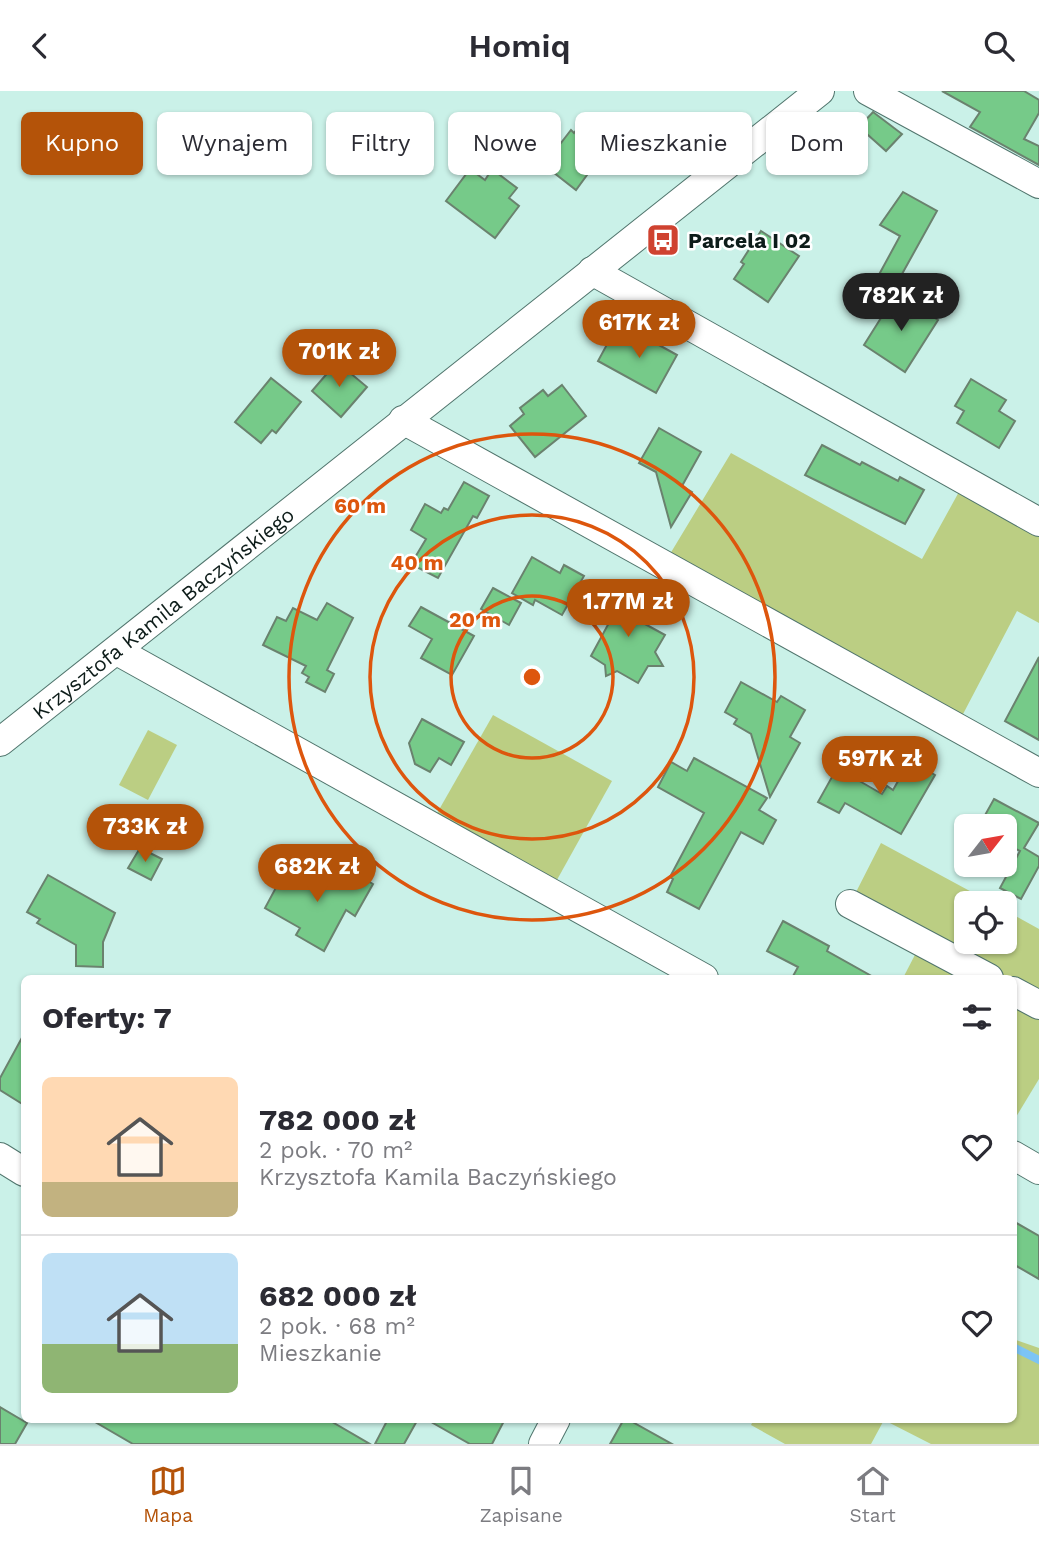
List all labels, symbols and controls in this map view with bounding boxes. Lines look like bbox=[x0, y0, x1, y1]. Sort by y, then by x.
icon: back bbox=[21, 27, 59, 65]
text: Homiq bbox=[469, 27, 571, 65]
icon: search bbox=[980, 27, 1018, 65]
chip: Kupno bbox=[21, 112, 143, 175]
chip: Wynajem bbox=[157, 112, 312, 175]
chip: Filtry bbox=[326, 112, 434, 175]
chip: Nowe bbox=[448, 112, 561, 175]
chip: Mieszkanie bbox=[575, 112, 752, 175]
chip: Dom bbox=[766, 112, 868, 175]
bus stop icon: Parcela I 02 bbox=[644, 221, 682, 259]
place label: Parcela I 02 bbox=[688, 228, 811, 253]
pin: 782K zł bbox=[836, 273, 966, 333]
text: 782K zł bbox=[858, 282, 944, 309]
pin: 617K zł bbox=[574, 301, 704, 360]
text: 617K zł bbox=[598, 309, 680, 336]
pin: 701K zł bbox=[274, 329, 404, 389]
text: 701K zł bbox=[298, 338, 380, 365]
text: 60 m bbox=[334, 493, 386, 518]
street label: Krzysztofa Kamila Baczyńskiego bbox=[27, 501, 299, 724]
text: 40 m bbox=[391, 550, 443, 575]
pin: 1.77M zł bbox=[556, 580, 700, 639]
text: 1.77M zł bbox=[583, 588, 673, 615]
text: 20 m bbox=[449, 607, 501, 632]
centre of rings bbox=[520, 665, 544, 689]
pin: 597K zł bbox=[815, 737, 945, 796]
text: 597K zł bbox=[838, 745, 922, 772]
pin: 733K zł bbox=[80, 805, 210, 864]
text: 733K zł bbox=[103, 813, 187, 840]
north arrow bbox=[954, 814, 1017, 877]
map controls bbox=[954, 814, 1017, 954]
pin: 682K zł bbox=[252, 845, 382, 904]
text: 682K zł bbox=[274, 853, 360, 880]
button: locate bbox=[954, 891, 1017, 954]
icon: filters bbox=[958, 998, 996, 1036]
text: Oferty: 7 bbox=[42, 1000, 172, 1035]
text: 782 000 zł bbox=[259, 1102, 416, 1137]
icon: home bbox=[98, 1105, 182, 1189]
icon: heart bbox=[958, 1128, 996, 1166]
text: 2 pok. · 70 m² bbox=[259, 1137, 413, 1164]
text: Krzysztofa Kamila Baczyńskiego bbox=[259, 1164, 617, 1191]
text: 682 000 zł bbox=[259, 1278, 417, 1313]
icon: home bbox=[98, 1281, 182, 1365]
icon: heart bbox=[958, 1304, 996, 1342]
text: 2 pok. · 68 m² bbox=[259, 1313, 415, 1340]
text: Mieszkanie bbox=[259, 1340, 382, 1367]
tab: Mapa bbox=[143, 1462, 193, 1527]
tab: Zapisane bbox=[480, 1462, 563, 1527]
tab: Start bbox=[850, 1462, 896, 1527]

